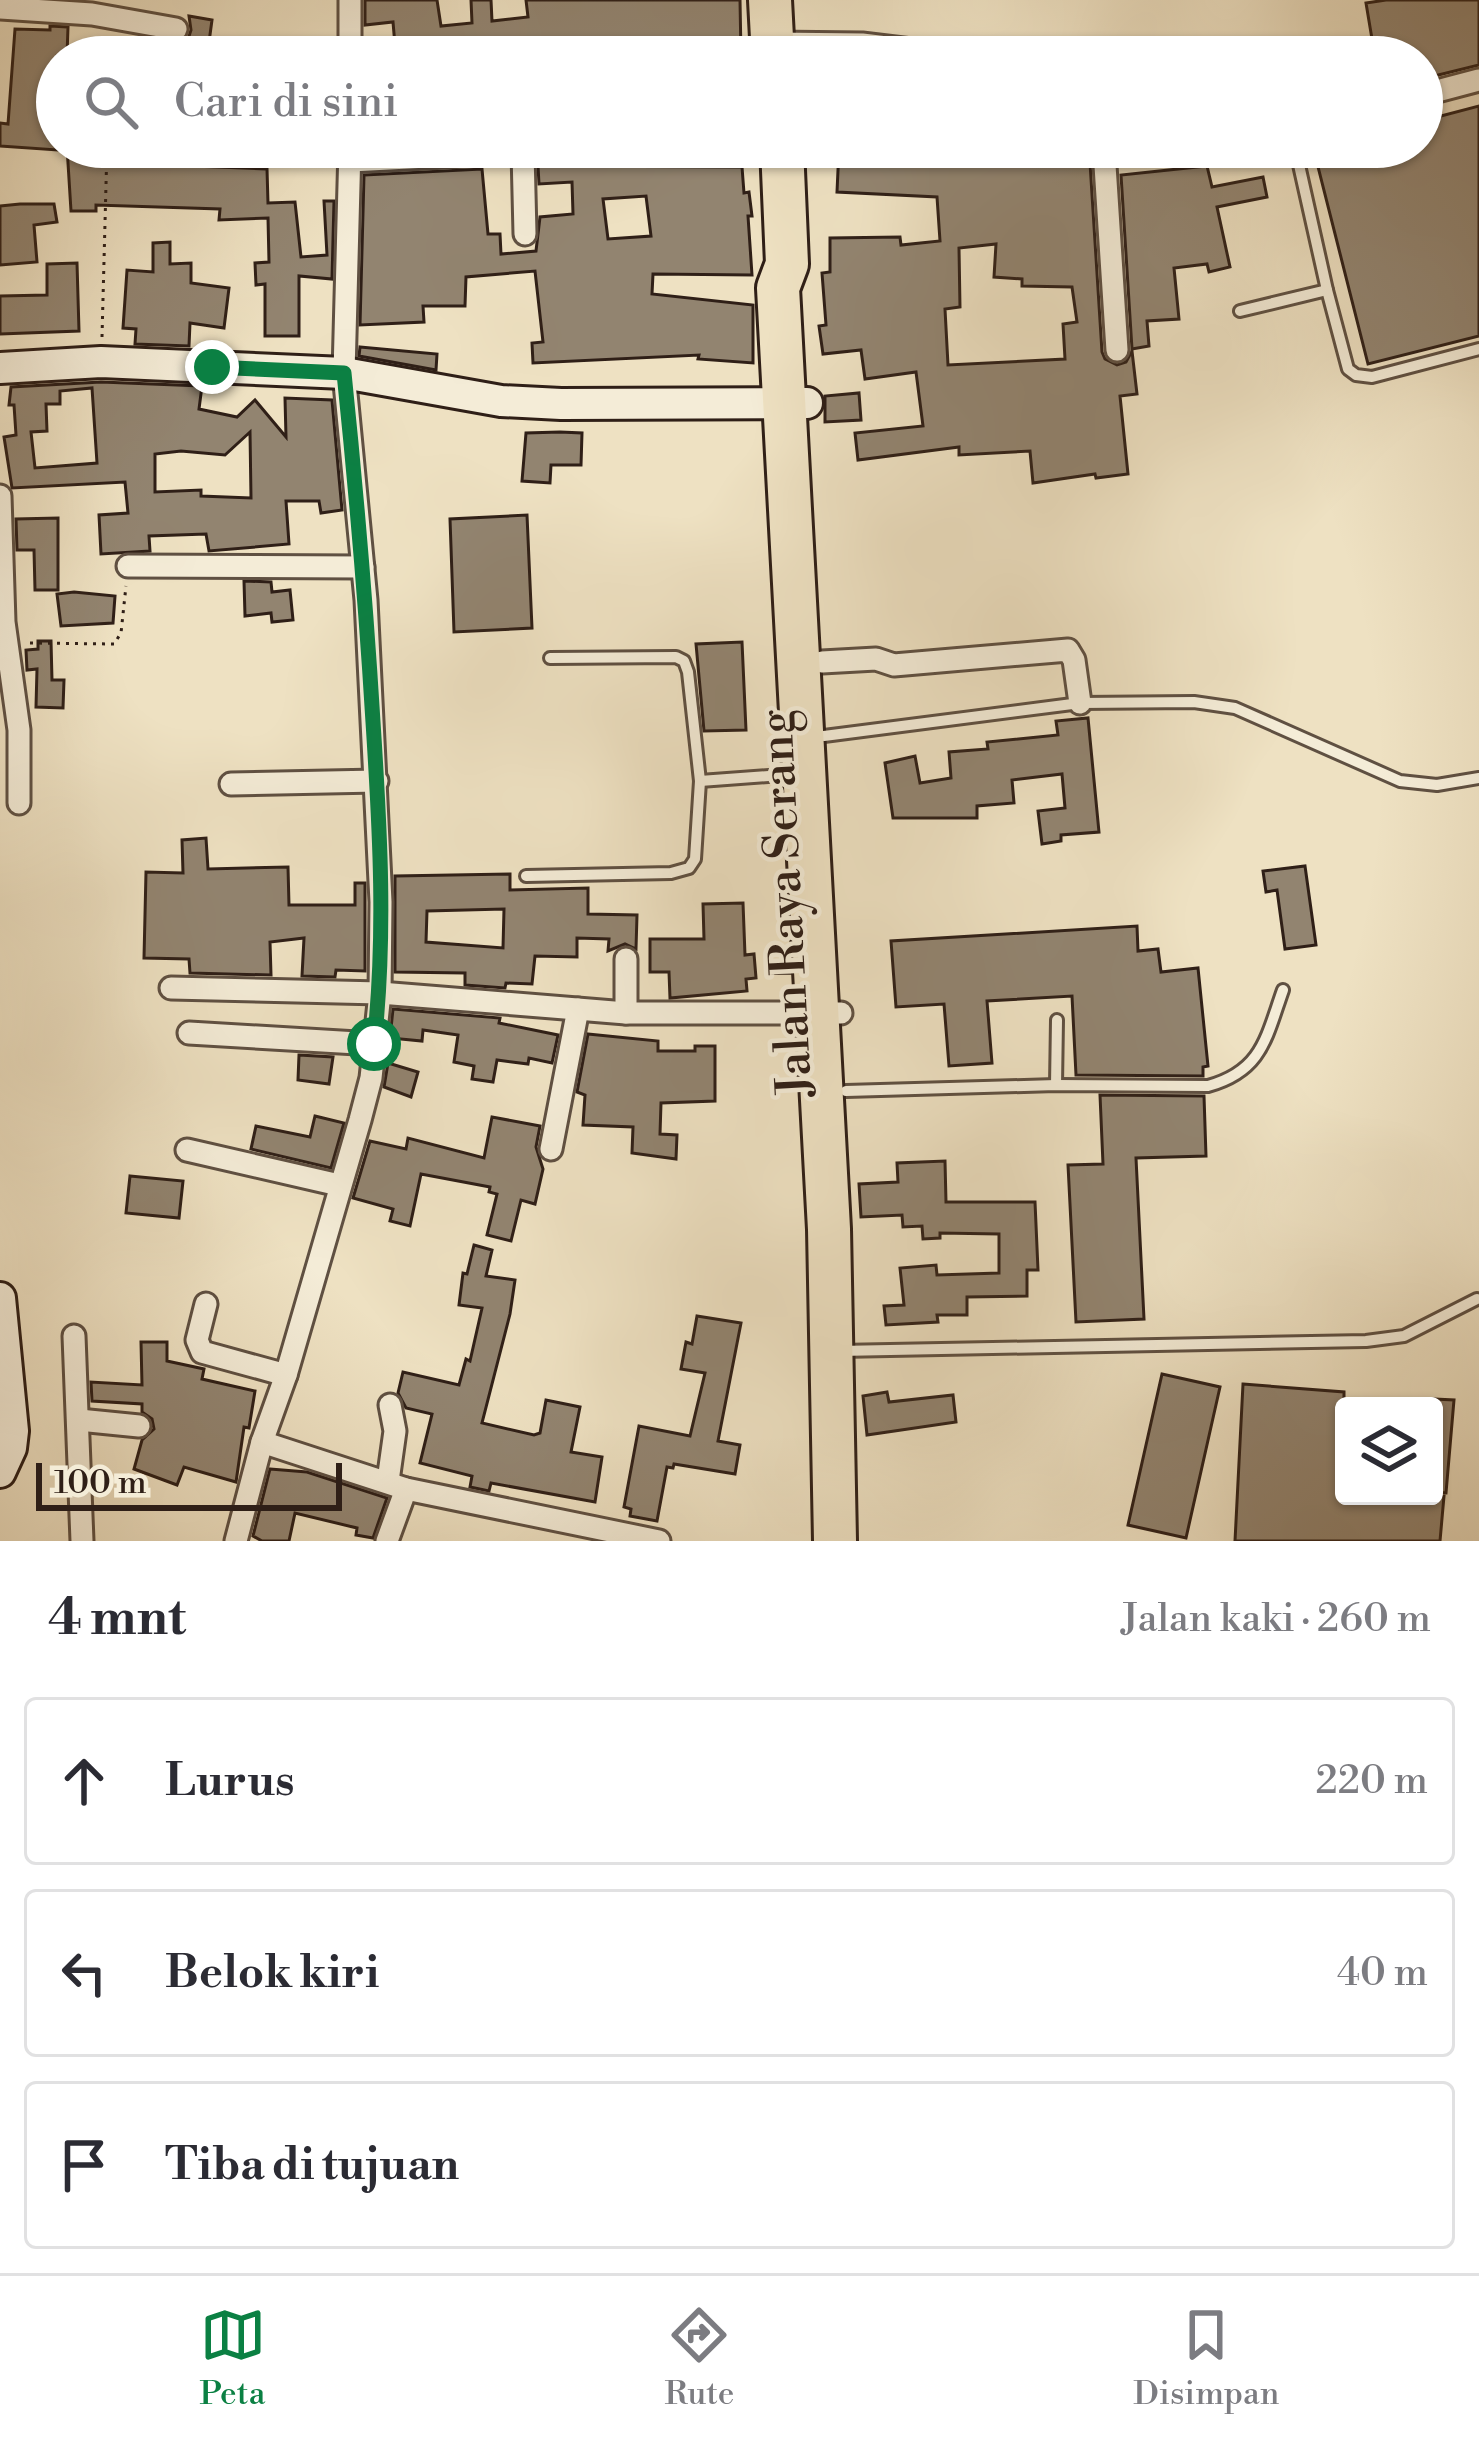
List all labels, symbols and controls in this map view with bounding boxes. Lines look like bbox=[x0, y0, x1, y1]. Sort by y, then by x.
search box bbox=[36, 36, 1443, 168]
icon: search bbox=[78, 69, 144, 135]
text: Cari di sini bbox=[174, 74, 398, 131]
route end bbox=[185, 340, 239, 394]
street label: Jalan Raya Serang bbox=[747, 708, 827, 1100]
route start bbox=[347, 1017, 401, 1071]
map controls bbox=[1335, 1397, 1443, 1505]
button: layers bbox=[1335, 1397, 1443, 1505]
scale bar bbox=[36, 1457, 342, 1510]
text: 100 m bbox=[54, 1463, 147, 1504]
text: 4 mnt bbox=[48, 1587, 186, 1651]
text: Jalan kaki · 260 m bbox=[1121, 1595, 1431, 1644]
icon: ahead bbox=[51, 1748, 117, 1814]
text: Lurus bbox=[165, 1753, 295, 1810]
text: 220 m bbox=[1315, 1757, 1428, 1806]
icon: left bbox=[51, 1940, 117, 2006]
text: Belok kiri bbox=[165, 1945, 379, 2002]
text: 40 m bbox=[1337, 1949, 1428, 1998]
icon: arrive bbox=[51, 2132, 117, 2198]
text: Tiba di tujuan bbox=[165, 2137, 459, 2194]
tab: Peta bbox=[200, 2302, 266, 2415]
tab: Rute bbox=[665, 2302, 734, 2415]
tab: Disimpan bbox=[1133, 2302, 1279, 2415]

